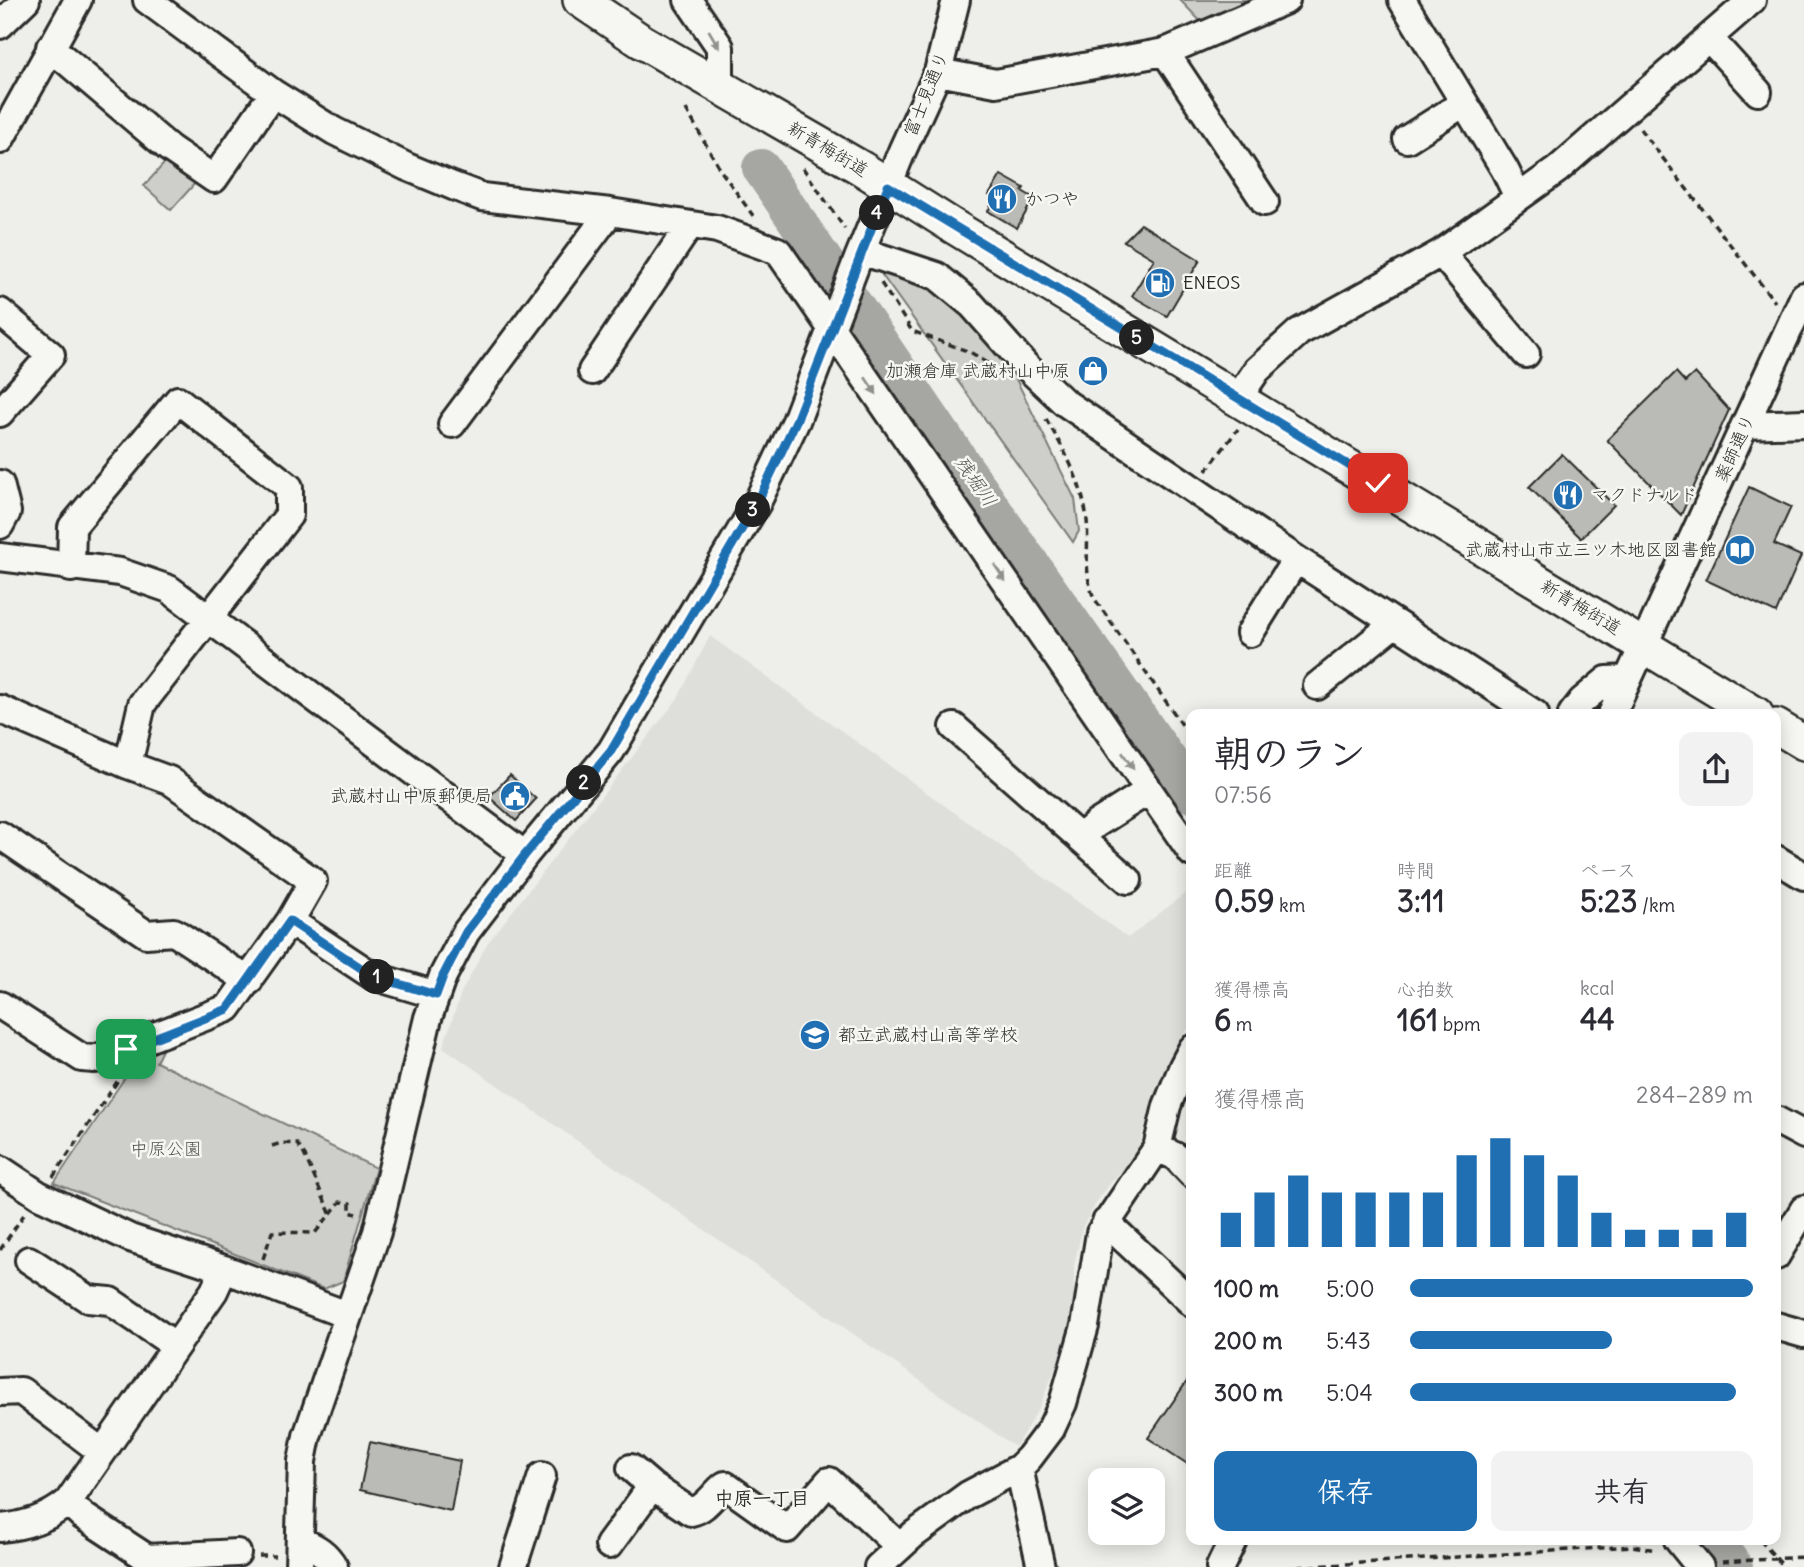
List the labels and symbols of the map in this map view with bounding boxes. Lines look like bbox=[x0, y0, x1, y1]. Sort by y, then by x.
one-way arrow bbox=[707, 30, 720, 49]
street label: 富士見通り bbox=[898, 48, 953, 140]
street label: 新青梅街道 bbox=[784, 116, 873, 182]
restaurant icon: かつや bbox=[985, 182, 1019, 216]
place label: かつや bbox=[1025, 187, 1079, 210]
pin: 4 bbox=[860, 196, 894, 230]
fuel station icon: ENEOS bbox=[1143, 266, 1177, 300]
place label: ENEOS bbox=[1183, 271, 1240, 294]
pin: 5 bbox=[1120, 320, 1154, 356]
shop icon: 加瀬倉庫 武蔵村山中原 bbox=[1076, 354, 1110, 388]
place label: 加瀬倉庫 武蔵村山中原 bbox=[886, 359, 1070, 382]
one-way arrow bbox=[864, 377, 878, 395]
street label: 薬師通り bbox=[1709, 410, 1760, 485]
water label: 残堀川 bbox=[950, 451, 1002, 511]
pin bbox=[1348, 453, 1408, 513]
restaurant icon: マクドナルド bbox=[1551, 478, 1585, 512]
place label: マクドナルド bbox=[1591, 483, 1698, 506]
pin: 3 bbox=[736, 492, 770, 528]
library icon: 武蔵村山市立三ツ木地区図書館 bbox=[1723, 533, 1757, 567]
place label: 武蔵村山市立三ツ木地区図書館 bbox=[1465, 538, 1717, 561]
one-way arrow bbox=[993, 564, 1006, 583]
street label: 新青梅街道 bbox=[1537, 574, 1626, 640]
one-way arrow bbox=[1121, 752, 1134, 771]
pin: 2 bbox=[566, 766, 602, 800]
public building icon: 武蔵村山中原郵便局 bbox=[498, 779, 532, 813]
place label: 武蔵村山中原郵便局 bbox=[330, 784, 492, 807]
pin: 1 bbox=[360, 960, 394, 995]
school or university icon: 都立武蔵村山高等学校 bbox=[798, 1018, 832, 1052]
pin bbox=[96, 1019, 156, 1079]
place label: 都立武蔵村山高等学校 bbox=[838, 1023, 1018, 1046]
park label: 中原公園 bbox=[130, 1137, 202, 1160]
district label: 中原一丁目 bbox=[714, 1486, 810, 1510]

